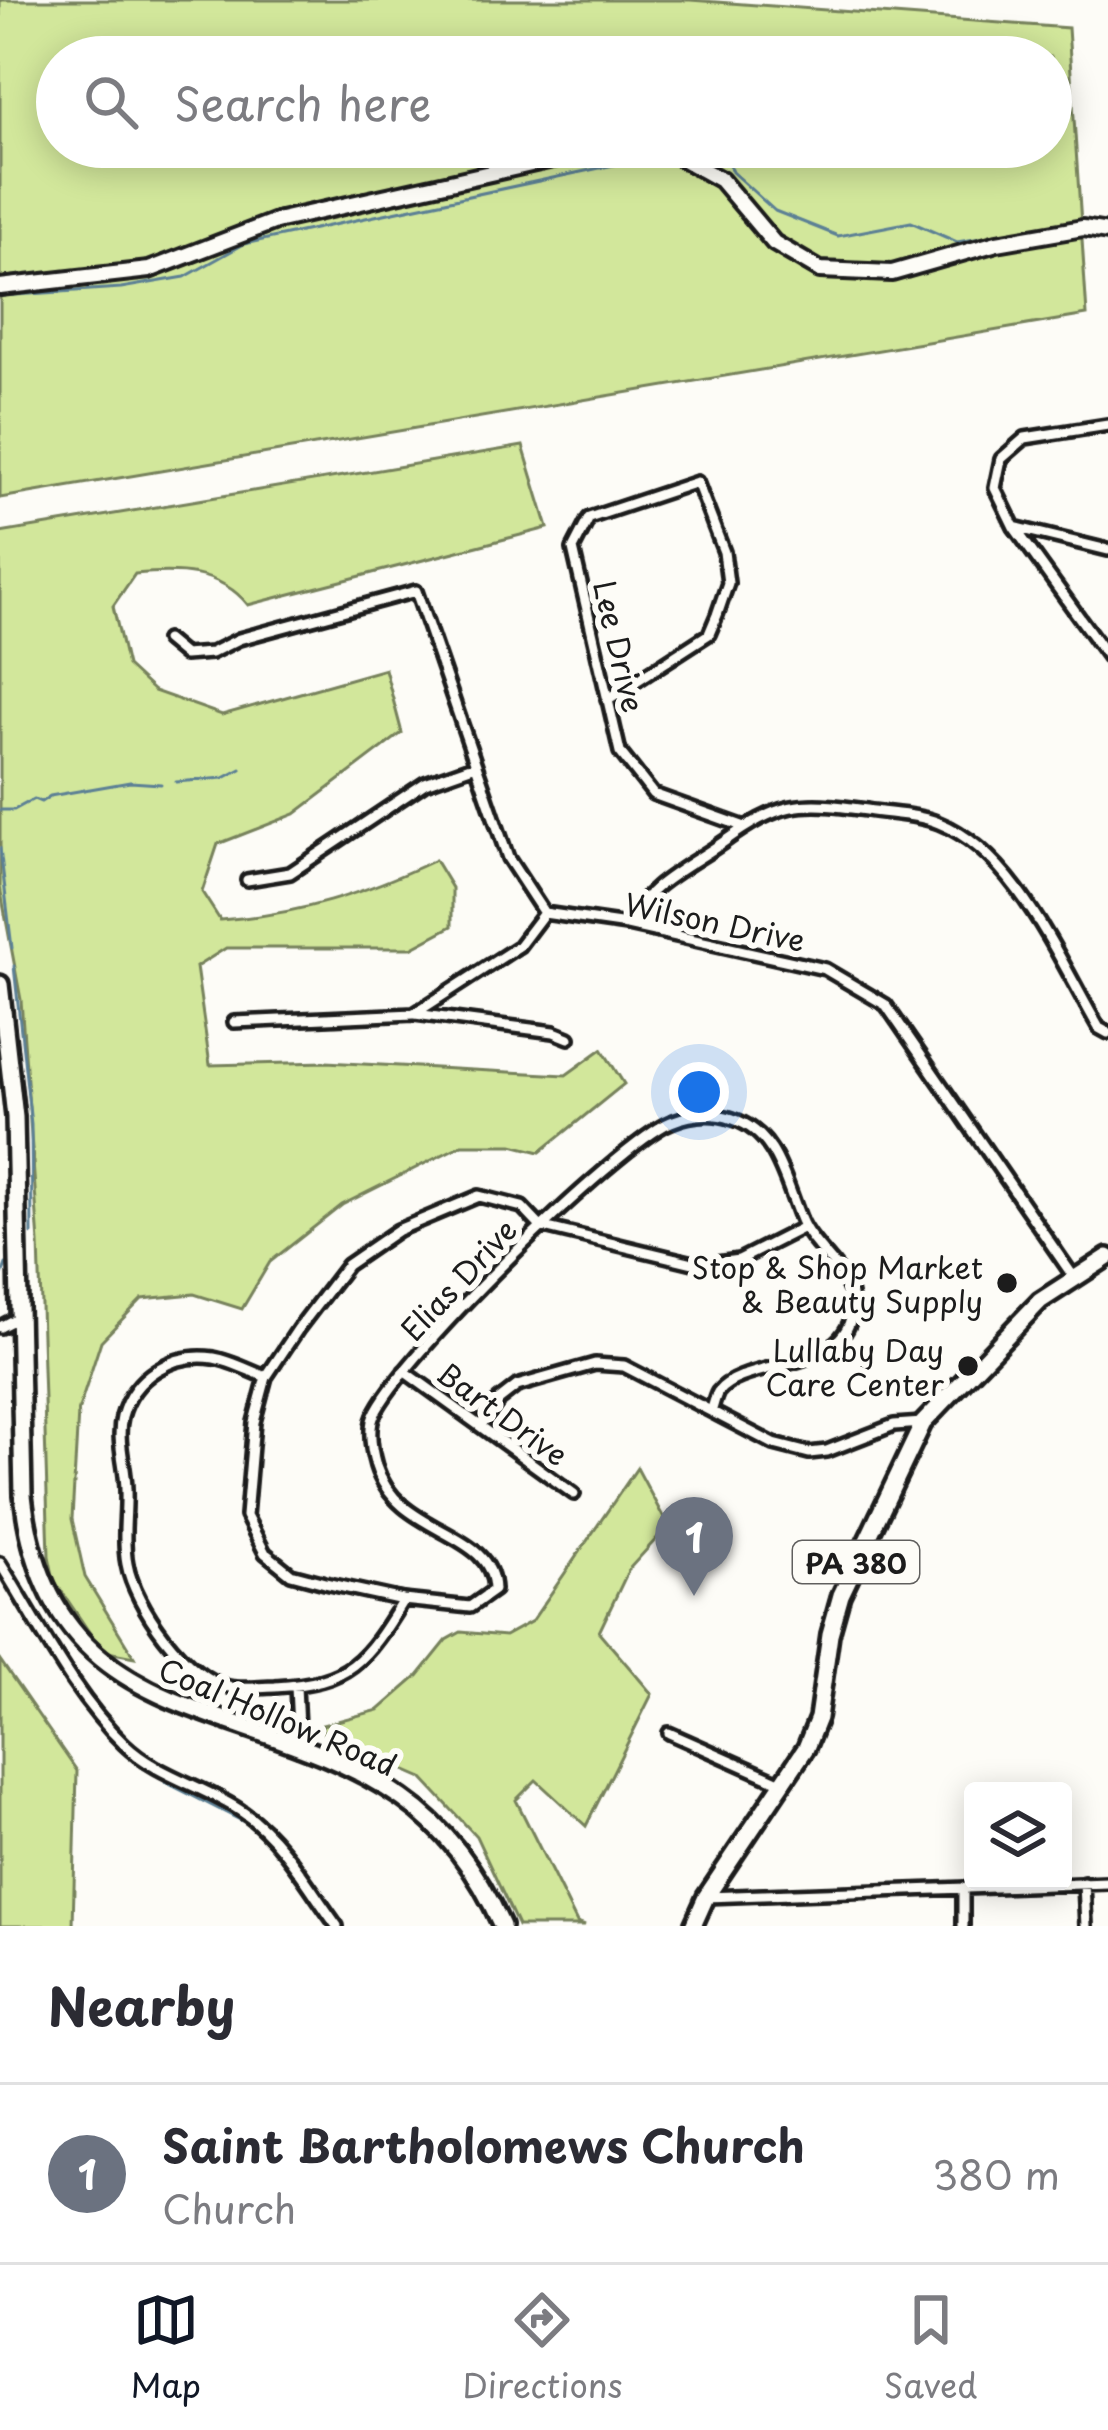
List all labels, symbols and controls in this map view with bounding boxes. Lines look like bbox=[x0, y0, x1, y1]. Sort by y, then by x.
search box bbox=[36, 36, 1072, 168]
text: Search here bbox=[174, 68, 431, 136]
icon: search bbox=[78, 69, 144, 135]
street label: Lee Drive bbox=[583, 576, 657, 716]
street label: Wilson Drive bbox=[621, 880, 809, 962]
your location bbox=[669, 1062, 729, 1122]
street label: Elias Drive bbox=[390, 1208, 526, 1350]
place label: Stop & Shop Market & Beauty Supply bbox=[692, 1244, 983, 1323]
marker: Stop & Shop Market & Beauty Supply bbox=[994, 1270, 1020, 1296]
place label: Lullaby Day Care Center bbox=[766, 1327, 944, 1406]
street label: Bart Drive bbox=[428, 1350, 578, 1476]
marker: Lullaby Day Care Center bbox=[955, 1353, 981, 1379]
pin: 1 bbox=[655, 1497, 733, 1596]
road number: PA 380 bbox=[793, 1541, 919, 1583]
street label: Coal Hollow Road bbox=[152, 1646, 404, 1786]
map controls bbox=[964, 1782, 1072, 1890]
button: layers bbox=[964, 1782, 1072, 1890]
text: Nearby bbox=[48, 1966, 235, 2043]
text: Saint Bartholomews Church bbox=[162, 2110, 805, 2178]
text: 1 bbox=[78, 2144, 96, 2203]
text: 380 m bbox=[932, 2144, 1060, 2203]
text: Church bbox=[162, 2178, 296, 2237]
tab: Map bbox=[131, 2287, 201, 2409]
tab: Directions bbox=[462, 2287, 623, 2409]
tab: Saved bbox=[884, 2287, 977, 2409]

